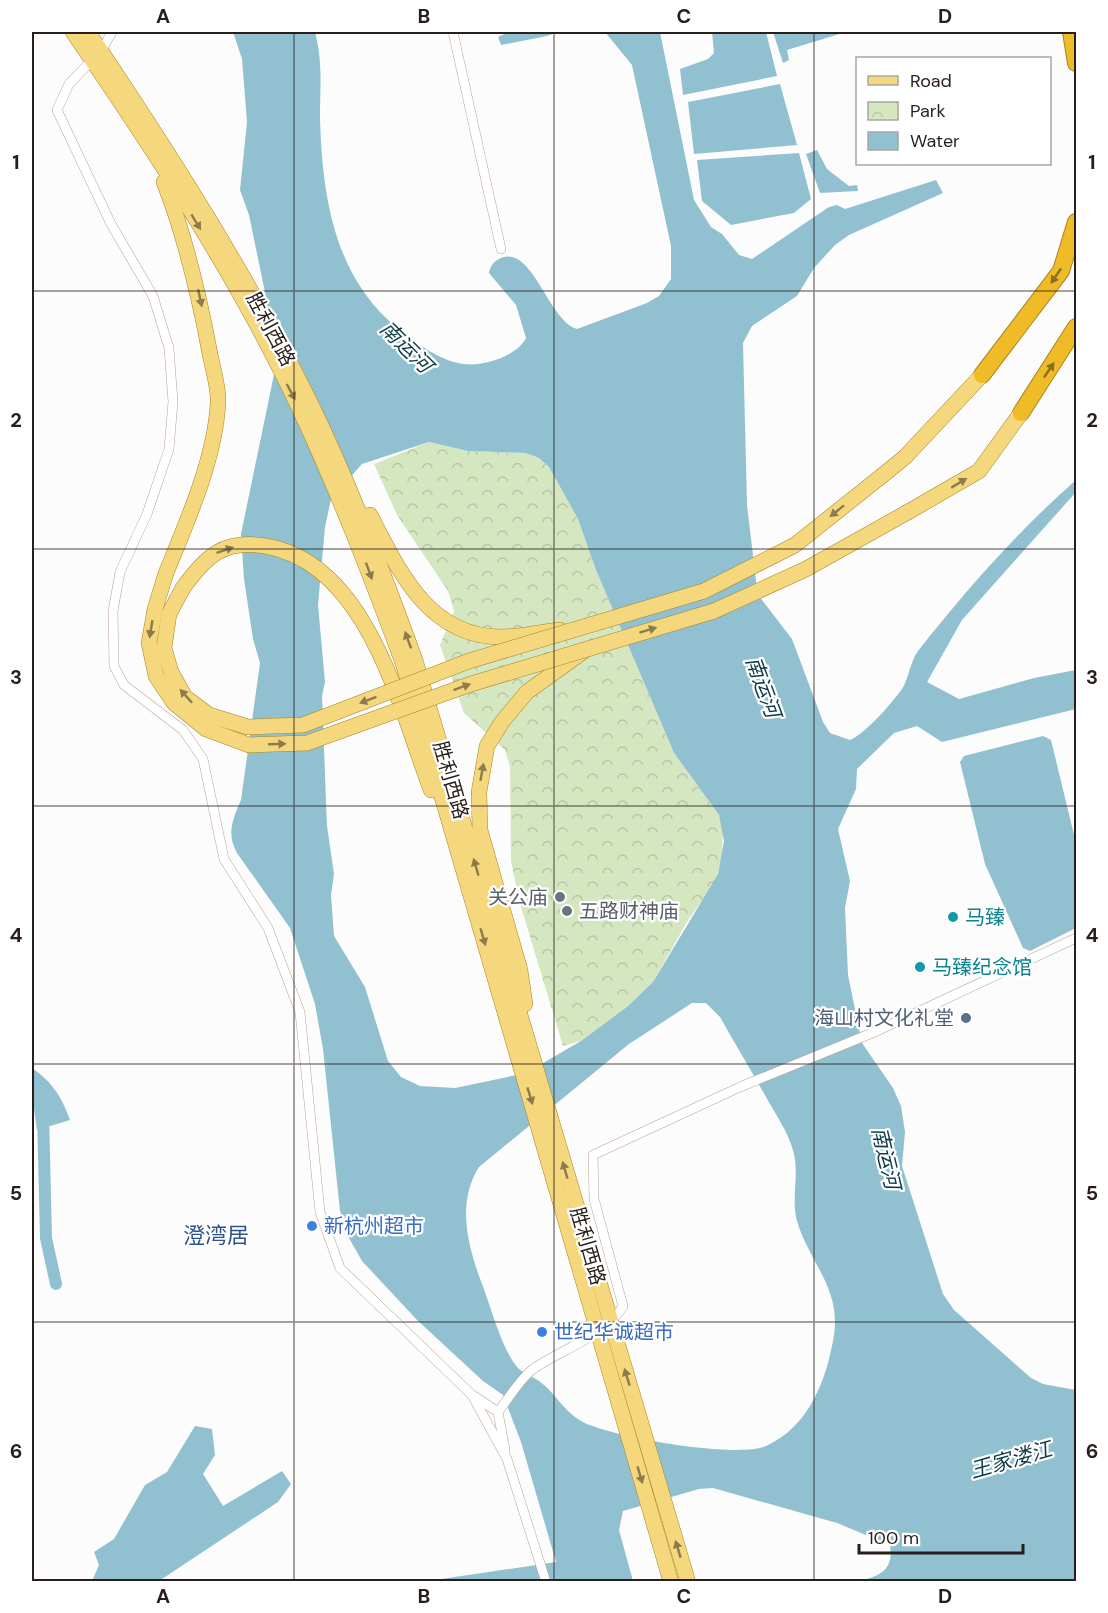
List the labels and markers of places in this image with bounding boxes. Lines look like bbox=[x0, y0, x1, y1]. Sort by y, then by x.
place label: 关公庙 bbox=[488, 884, 548, 910]
marker: 关公庙 bbox=[553, 890, 567, 904]
place label: 五路财神庙 bbox=[579, 898, 679, 924]
marker: 五路财神庙 bbox=[560, 904, 574, 918]
place label: 马臻 bbox=[965, 904, 1005, 930]
marker: 马臻 bbox=[946, 910, 960, 924]
place label: 马臻纪念馆 bbox=[932, 954, 1032, 980]
marker: 马臻纪念馆 bbox=[913, 960, 927, 974]
place label: 海山村文化礼堂 bbox=[814, 1005, 954, 1031]
marker: 海山村文化礼堂 bbox=[959, 1011, 973, 1025]
place label: 新杭州超市 bbox=[324, 1213, 424, 1239]
marker: 新杭州超市 bbox=[305, 1219, 319, 1233]
place label: 世纪华诚超市 bbox=[554, 1319, 674, 1345]
marker: 世纪华诚超市 bbox=[535, 1325, 549, 1339]

